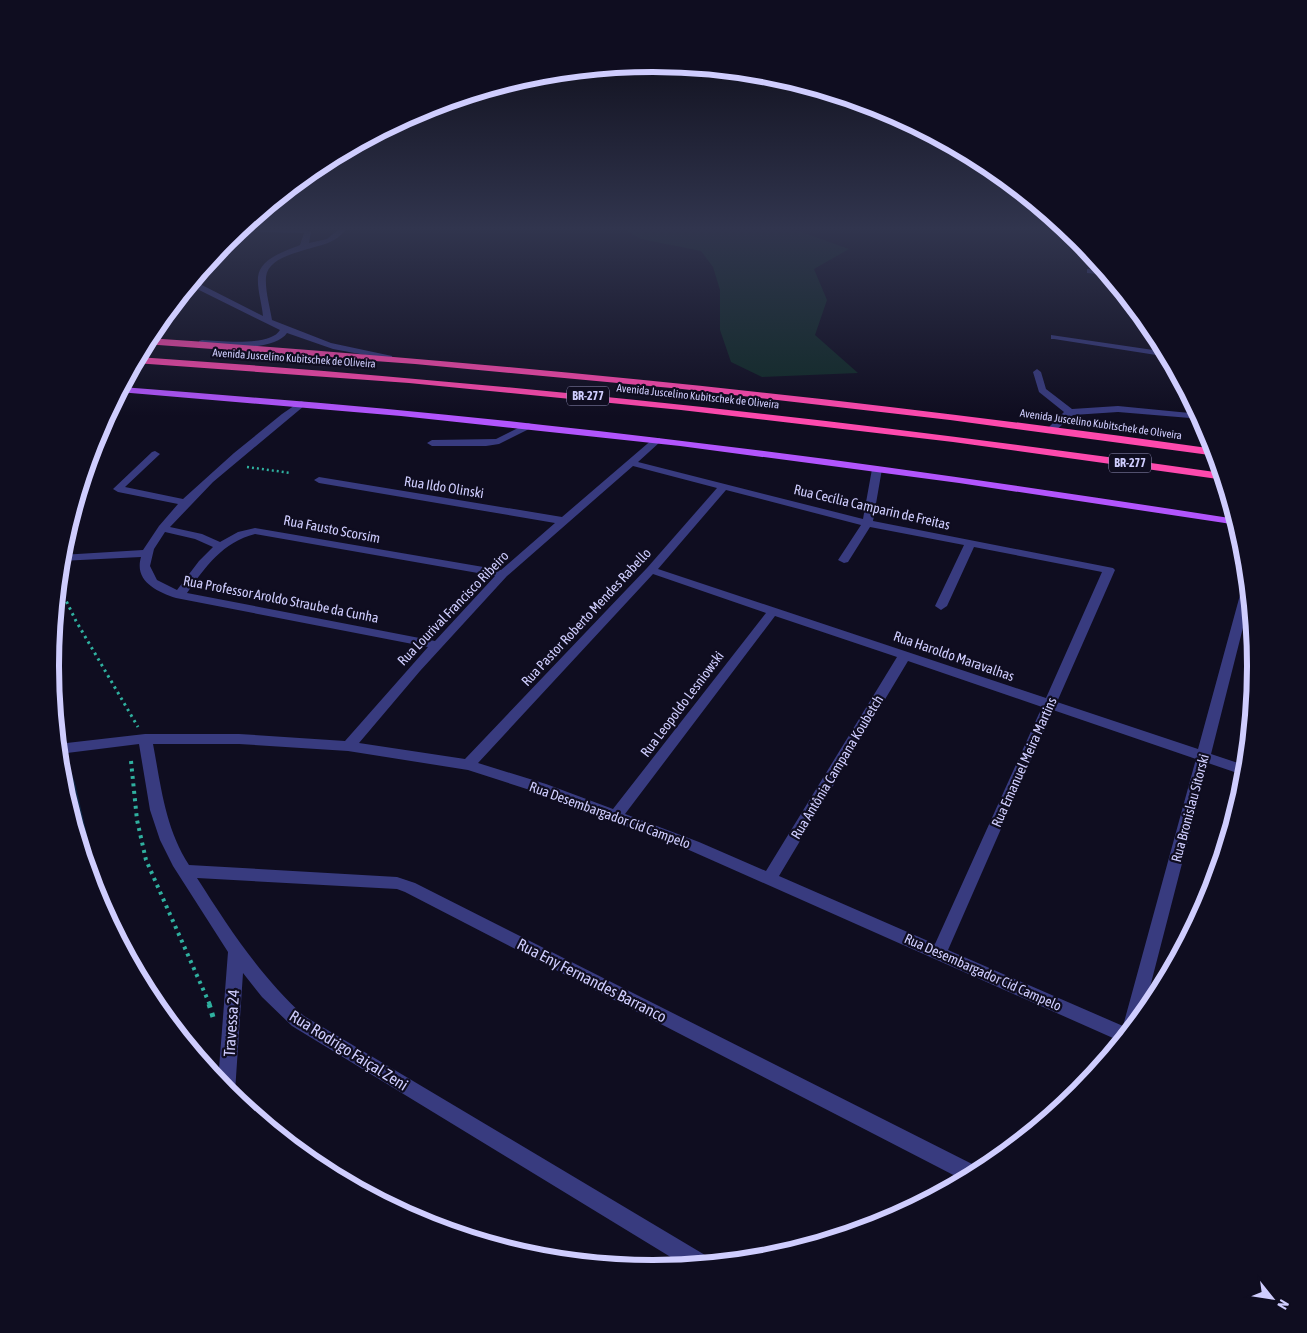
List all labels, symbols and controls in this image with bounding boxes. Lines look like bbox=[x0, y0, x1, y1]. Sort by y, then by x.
street label: Avenida Juscelino Kubitschek de Oliveira bbox=[212, 346, 376, 370]
street label: Avenida Juscelino Kubitschek de Oliveira bbox=[616, 381, 780, 411]
road number: BR-277 bbox=[567, 386, 609, 406]
street label: Avenida Juscelino Kubitschek de Oliveira bbox=[1019, 407, 1183, 441]
road number: BR-277 bbox=[1109, 453, 1151, 472]
street label: Rua Ildo Olinski bbox=[403, 473, 485, 501]
street label: Rua Cecília Camparin de Freitas bbox=[792, 481, 952, 533]
street label: Rua Fausto Scorsim bbox=[282, 512, 382, 546]
street label: Rua Pastor Roberto Mendes Rabello bbox=[518, 545, 654, 689]
street label: Rua Lourival Francisco Ribeiro bbox=[394, 548, 512, 668]
street label: Rua Professor Aroldo Straube da Cunha bbox=[182, 572, 380, 626]
street label: Rua Haroldo Maravalhas bbox=[892, 628, 1017, 684]
street label: Rua Leopoldo Lesniowski bbox=[637, 648, 727, 760]
street label: Rua Antônia Campana Koubetch bbox=[788, 692, 886, 842]
street label: Rua Emanuel Meira Martins bbox=[988, 695, 1060, 829]
street label: Rua Bronislau Sitorski bbox=[1168, 752, 1212, 864]
street label: Rua Desembargador Cid Campelo bbox=[527, 778, 693, 852]
street label: Rua Desembargador Cid Campelo bbox=[902, 930, 1064, 1014]
street label: Rua Eny Fernandes Barranco bbox=[514, 934, 670, 1026]
street label: Travessa 24 bbox=[220, 989, 242, 1057]
street label: Rua Rodrigo Faiçal Zeni bbox=[286, 1006, 411, 1095]
north arrow bbox=[1247, 1273, 1297, 1323]
text: N bbox=[1274, 1297, 1292, 1312]

